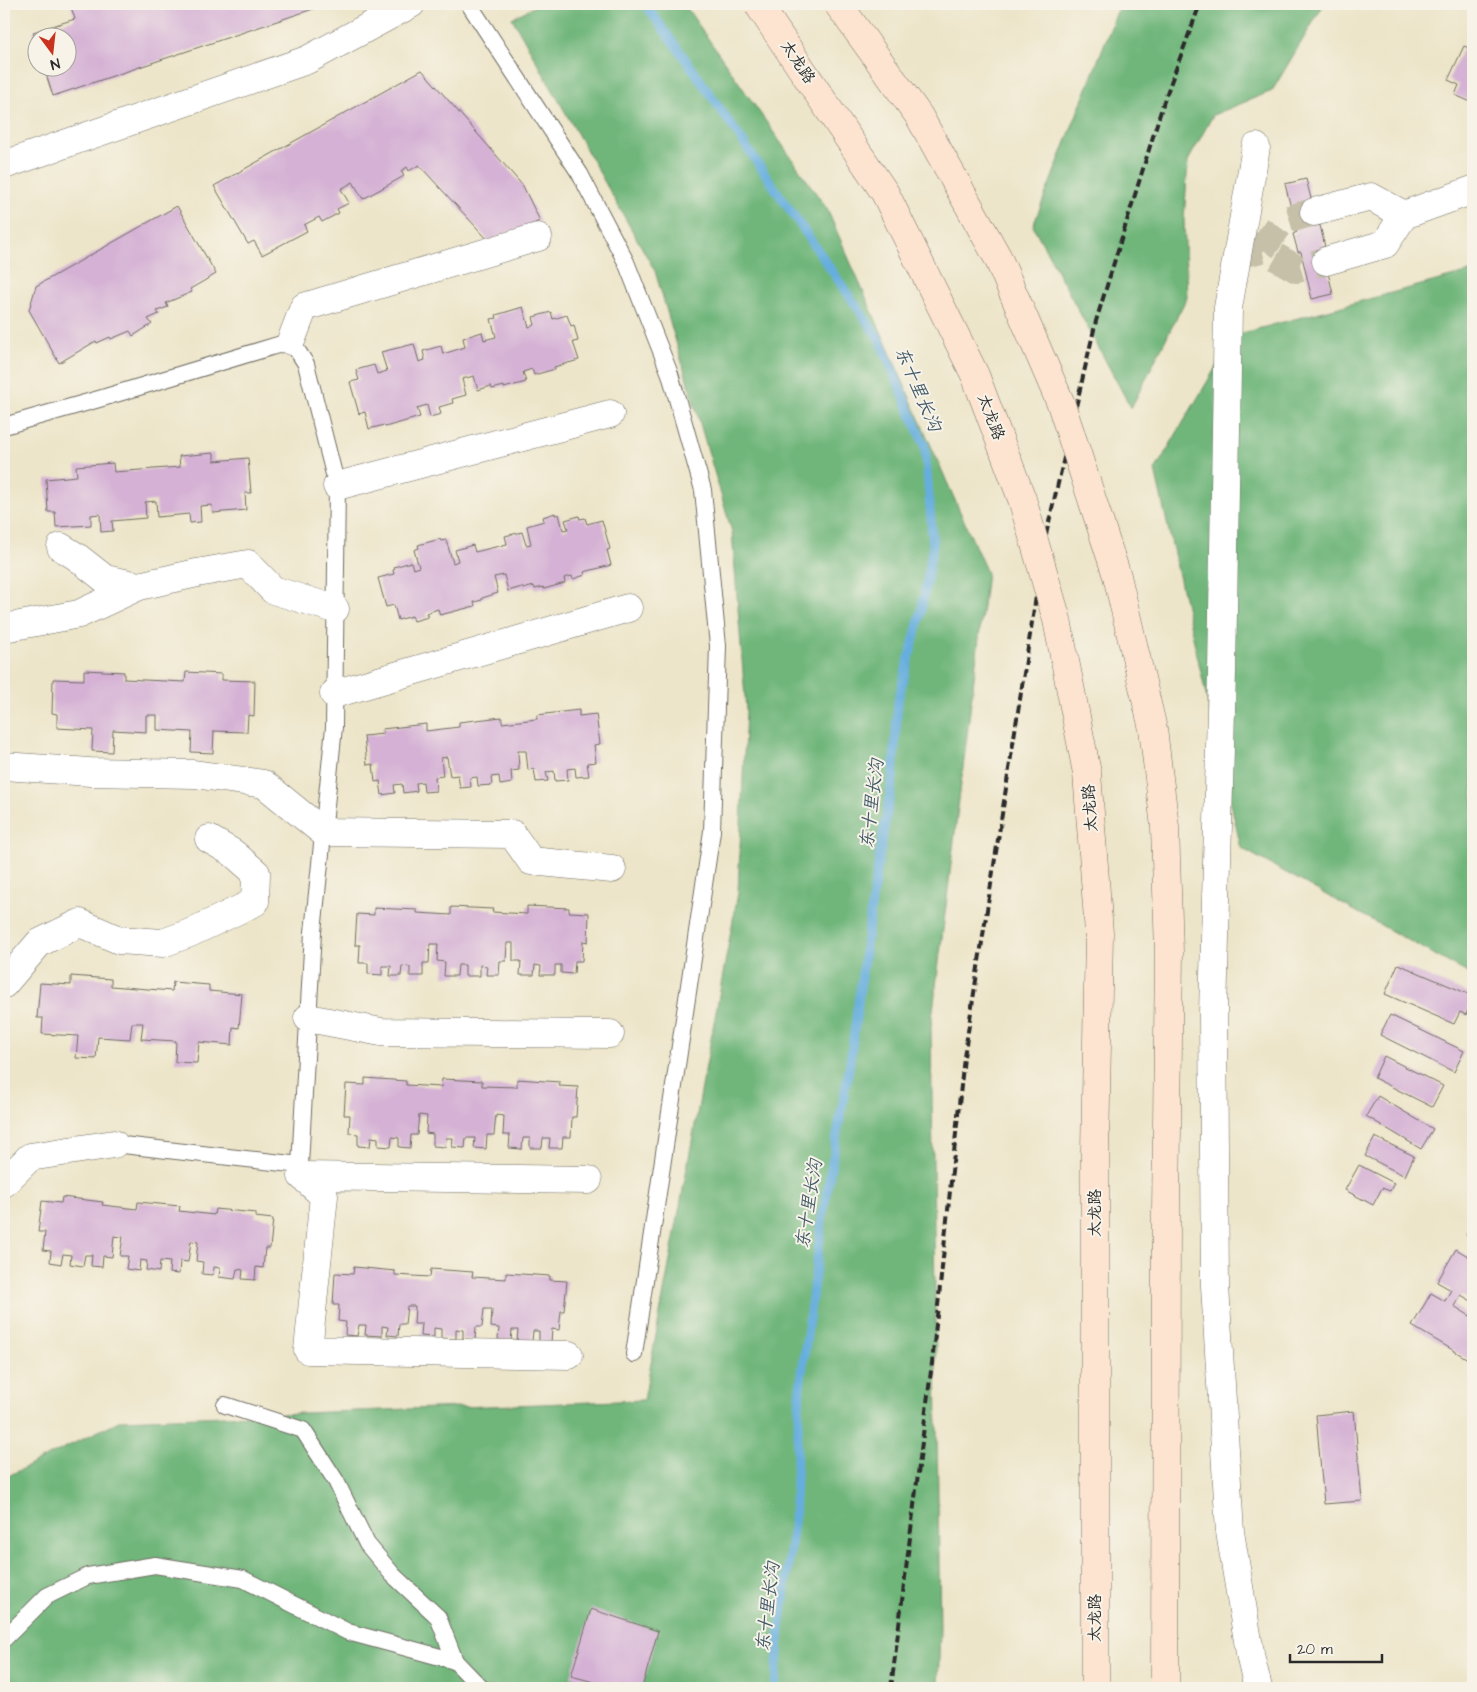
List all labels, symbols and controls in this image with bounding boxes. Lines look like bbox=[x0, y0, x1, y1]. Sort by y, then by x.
north arrow bbox=[28, 28, 78, 78]
street label: 太龙路 bbox=[775, 36, 821, 88]
text: N bbox=[48, 53, 62, 74]
water label: 东十里长沟 bbox=[889, 343, 948, 437]
street label: 太龙路 bbox=[972, 391, 1010, 443]
water label: 东十里长沟 bbox=[854, 756, 890, 850]
street label: 太龙路 bbox=[1077, 783, 1103, 833]
water label: 东十里长沟 bbox=[790, 1156, 829, 1250]
street label: 太龙路 bbox=[1084, 1189, 1106, 1237]
water label: 东十里长沟 bbox=[750, 1559, 786, 1653]
street label: 太龙路 bbox=[1084, 1594, 1106, 1642]
scale bar bbox=[1290, 1632, 1382, 1664]
text: 20 m bbox=[1297, 1639, 1333, 1660]

